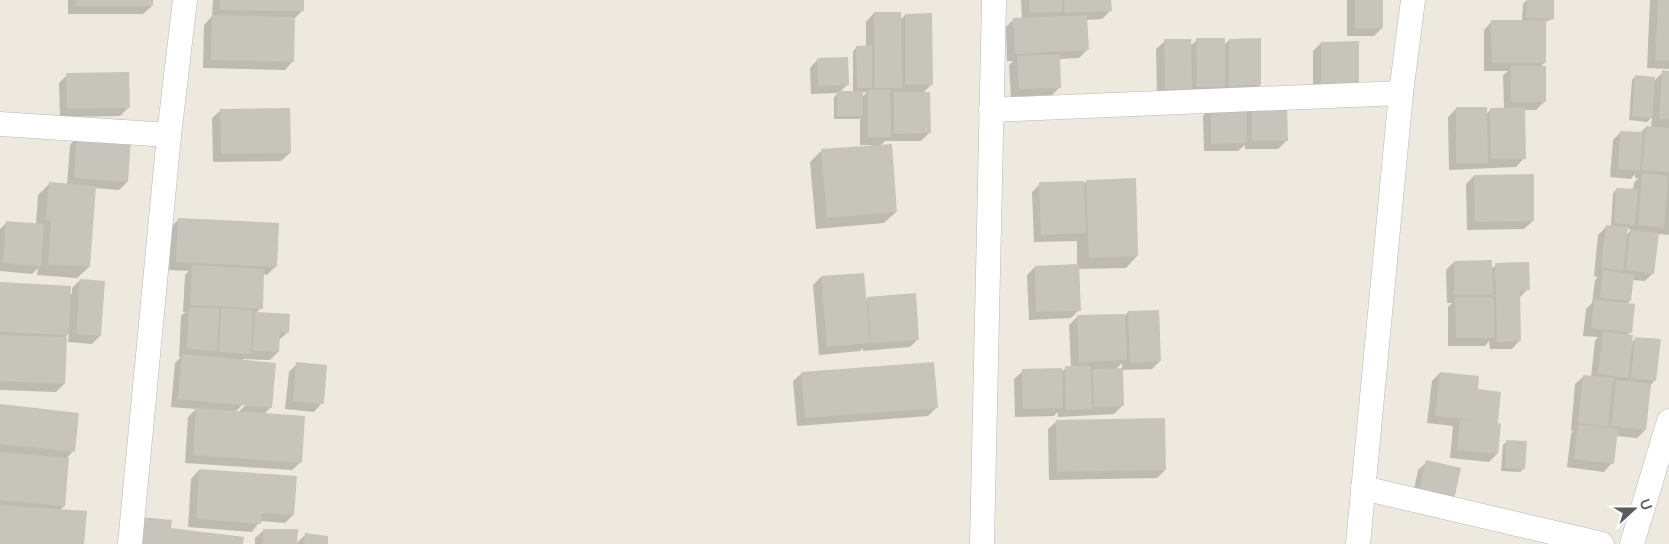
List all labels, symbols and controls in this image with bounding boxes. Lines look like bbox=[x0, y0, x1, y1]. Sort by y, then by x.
north arrow bbox=[1609, 484, 1659, 534]
text: U bbox=[1636, 497, 1656, 513]

